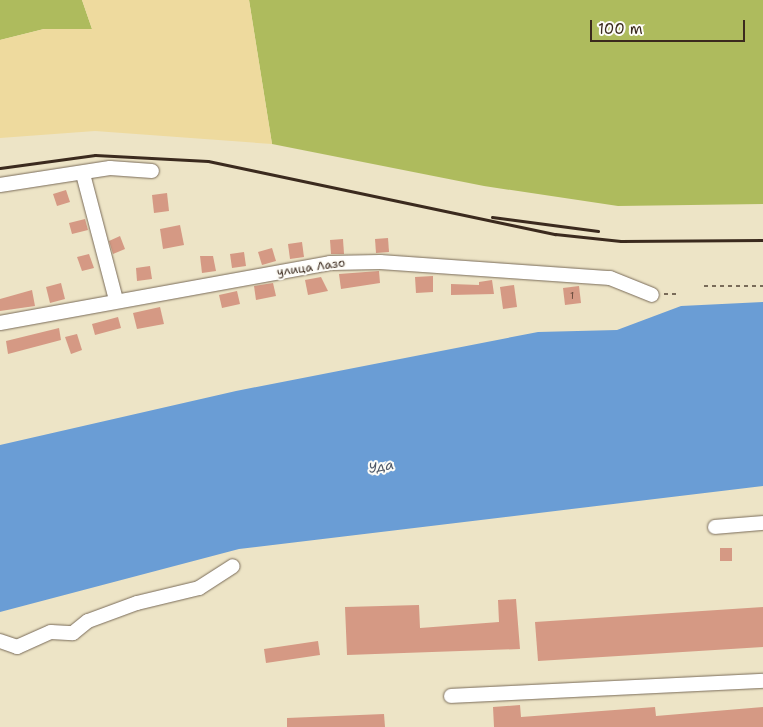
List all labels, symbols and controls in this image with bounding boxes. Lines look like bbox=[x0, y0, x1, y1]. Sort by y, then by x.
scale bar bbox=[593, 10, 748, 42]
text: 100 m bbox=[598, 19, 643, 39]
street label: улица Лазо bbox=[276, 256, 346, 280]
house number: 1 bbox=[570, 290, 574, 302]
water label: Уда bbox=[367, 456, 395, 476]

